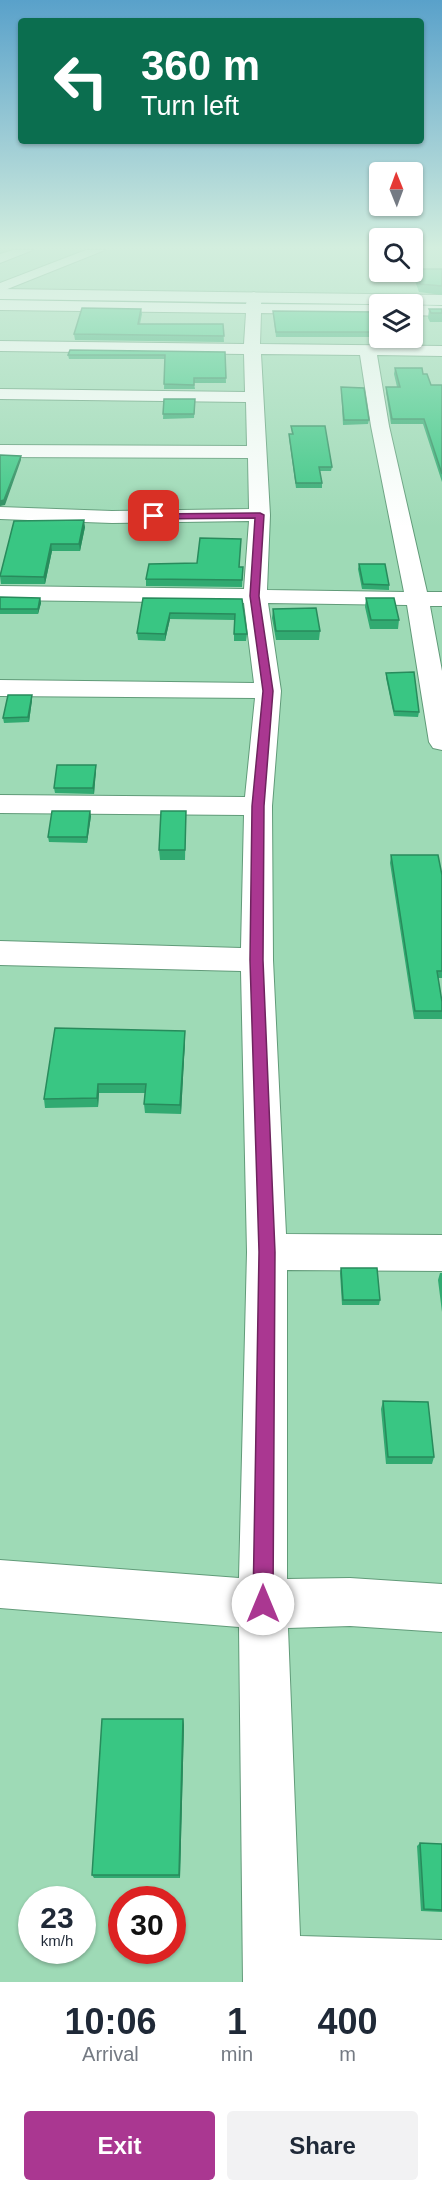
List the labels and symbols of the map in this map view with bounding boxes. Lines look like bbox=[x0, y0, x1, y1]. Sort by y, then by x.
north arrow bbox=[369, 162, 423, 216]
pin bbox=[128, 490, 179, 541]
position arrow bbox=[231, 1572, 295, 1636]
speed limit sign: 30 bbox=[108, 1886, 186, 1964]

